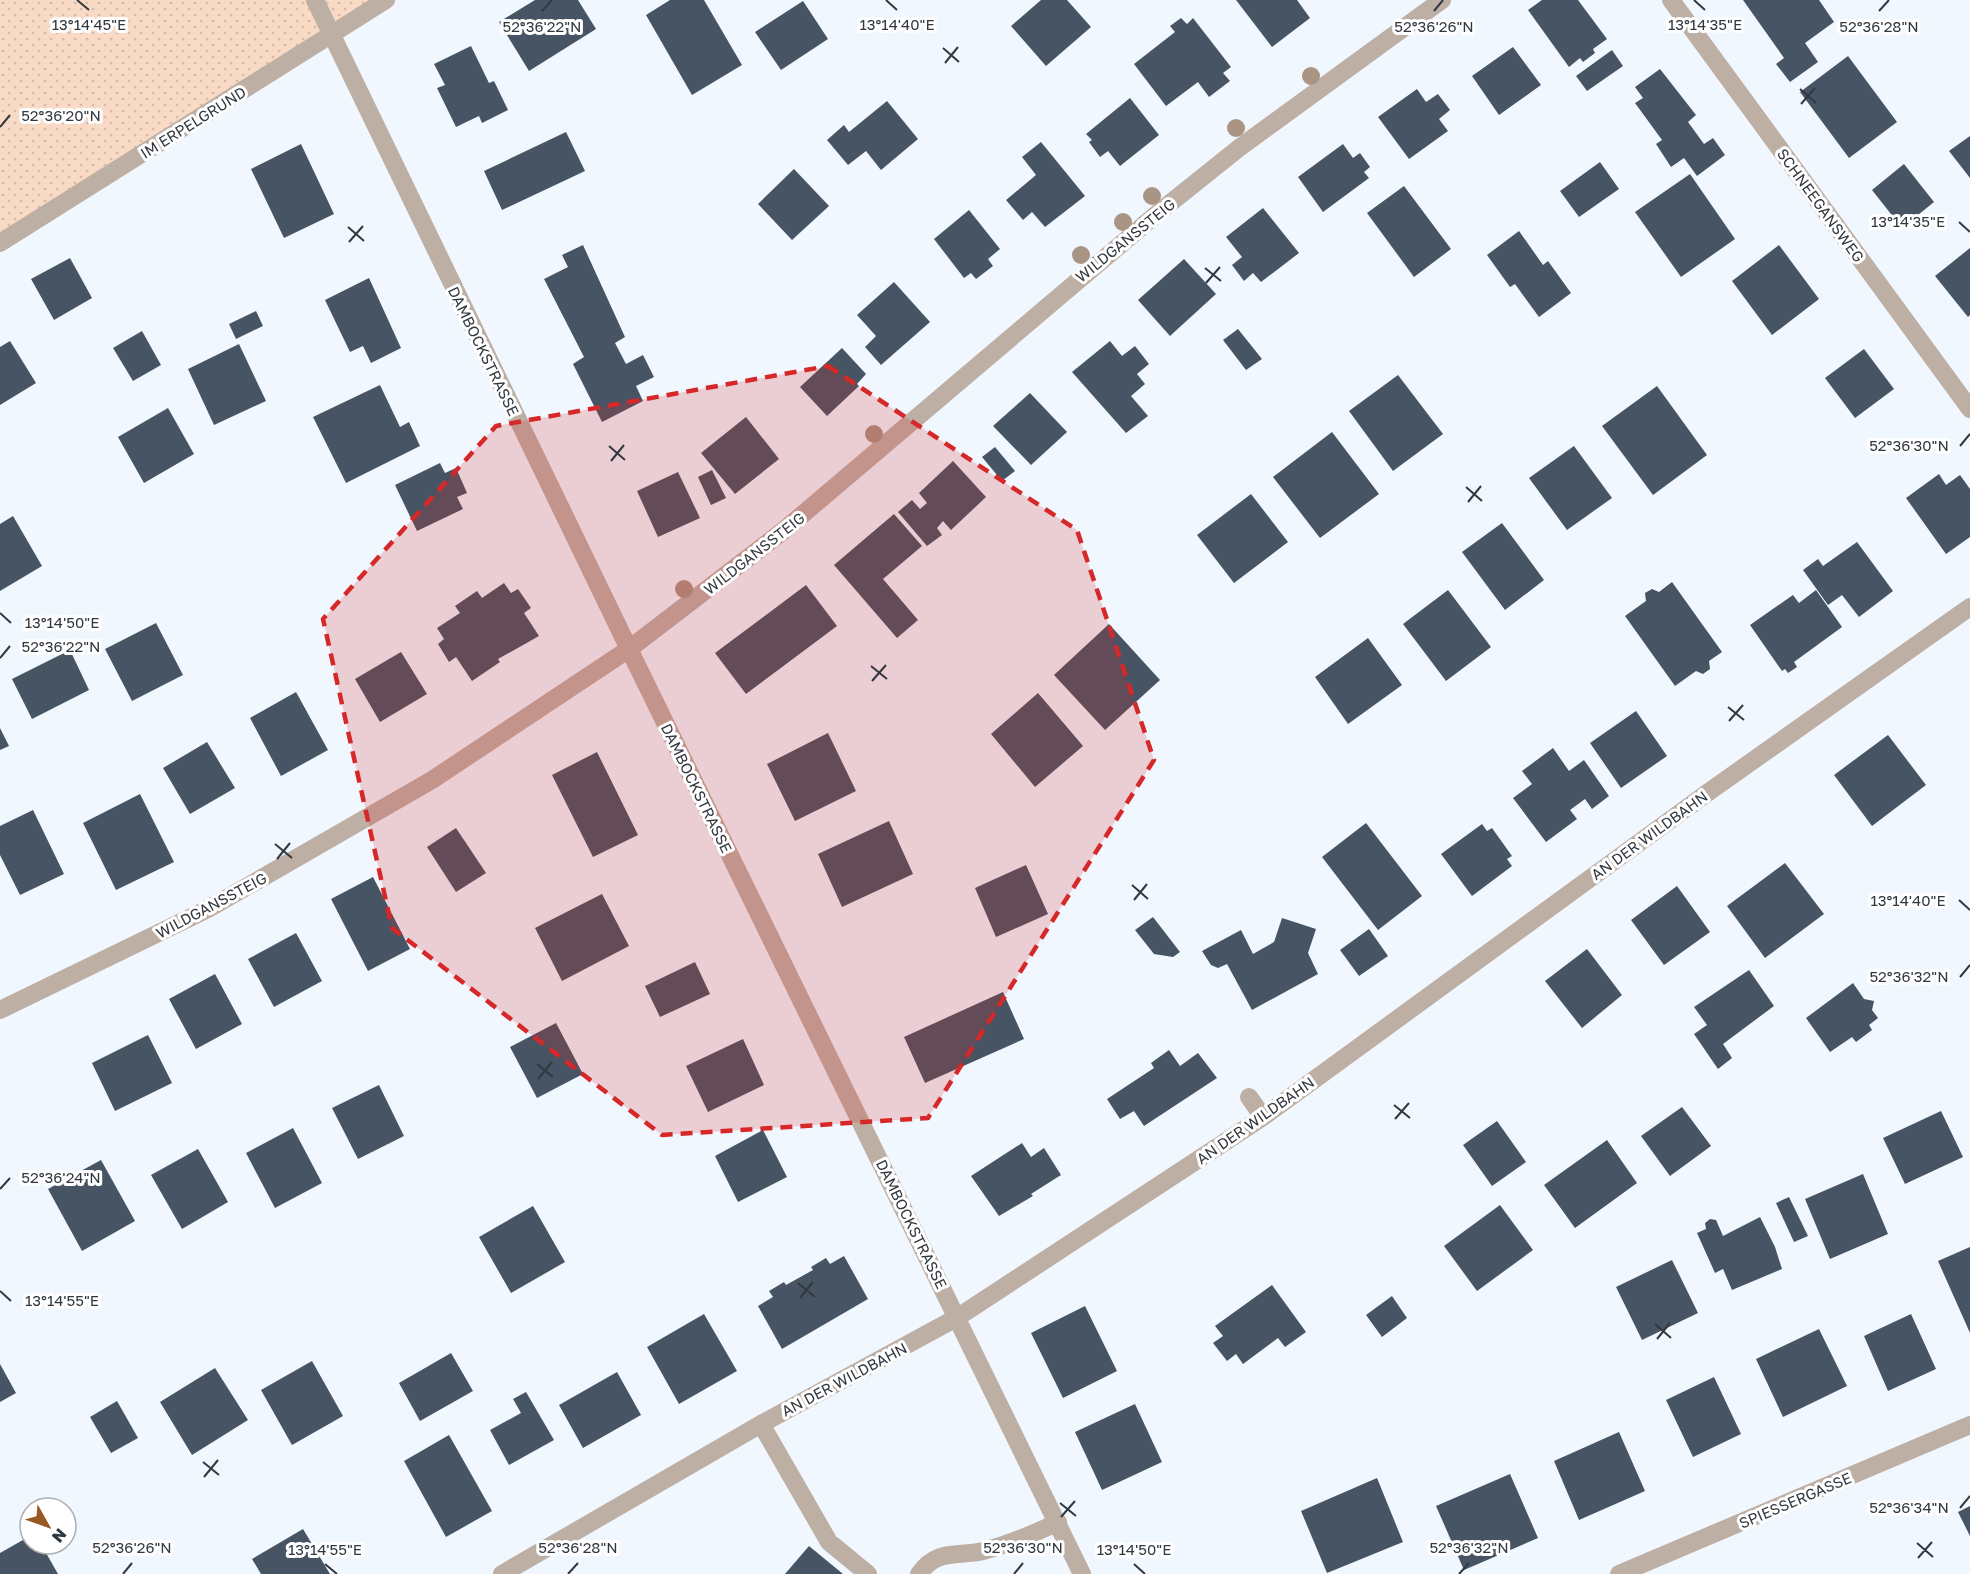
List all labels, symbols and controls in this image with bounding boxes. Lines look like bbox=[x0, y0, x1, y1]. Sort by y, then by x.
text: 13°14'45"E bbox=[52, 15, 126, 33]
text: 13°14'40"E bbox=[859, 15, 935, 33]
text: 13°14'35"E bbox=[1668, 15, 1742, 33]
text: 52°36'22"N bbox=[502, 17, 582, 35]
text: 52°36'26"N bbox=[1394, 17, 1474, 35]
text: 52°36'28"N bbox=[1839, 17, 1919, 35]
street label: IM ERPELGRUND bbox=[137, 82, 249, 162]
text: 52°36'20"N bbox=[21, 106, 101, 124]
street label: SCHNEEGANSWEG bbox=[1774, 145, 1868, 265]
street label: WILDGANSSTEIG bbox=[1072, 194, 1178, 286]
text: 13°14'35"E bbox=[1871, 212, 1945, 230]
street label: DAMBOCKSTRASSE bbox=[445, 283, 523, 419]
text: 52°36'30"N bbox=[1869, 436, 1949, 454]
street label: WILDGANSSTEIG bbox=[700, 508, 808, 598]
text: 13°14'50"E bbox=[25, 613, 99, 631]
text: 52°36'22"N bbox=[21, 637, 101, 655]
street label: DAMBOCKSTRASSE bbox=[658, 720, 736, 856]
street label: AN DER WILDBAHN bbox=[1587, 787, 1711, 883]
street label: WILDGANSSTEIG bbox=[153, 868, 269, 942]
text: 13°14'40"E bbox=[1870, 891, 1946, 909]
text: 52°36'32"N bbox=[1869, 967, 1949, 985]
street label: AN DER WILDBAHN bbox=[1193, 1073, 1317, 1167]
street label: DAMBOCKSTRASSE bbox=[873, 1156, 951, 1292]
text: 52°36'24"N bbox=[21, 1168, 101, 1186]
text: 13°14'55"E bbox=[25, 1291, 99, 1309]
street label: AN DER WILDBAHN bbox=[778, 1338, 910, 1420]
street label: SPIESSERGASSE bbox=[1736, 1468, 1854, 1532]
north arrow bbox=[18, 1496, 78, 1556]
text: 52°36'34"N bbox=[1869, 1498, 1949, 1516]
text: N bbox=[48, 1525, 71, 1547]
text: 52°36'26"N bbox=[92, 1538, 172, 1556]
text: 52°36'28"N bbox=[538, 1538, 618, 1556]
text: 52°36'30"N bbox=[983, 1538, 1063, 1556]
text: 52°36'32"N bbox=[1429, 1538, 1509, 1556]
text: 13°14'55"E bbox=[288, 1540, 362, 1558]
text: 13°14'50"E bbox=[1097, 1540, 1171, 1558]

